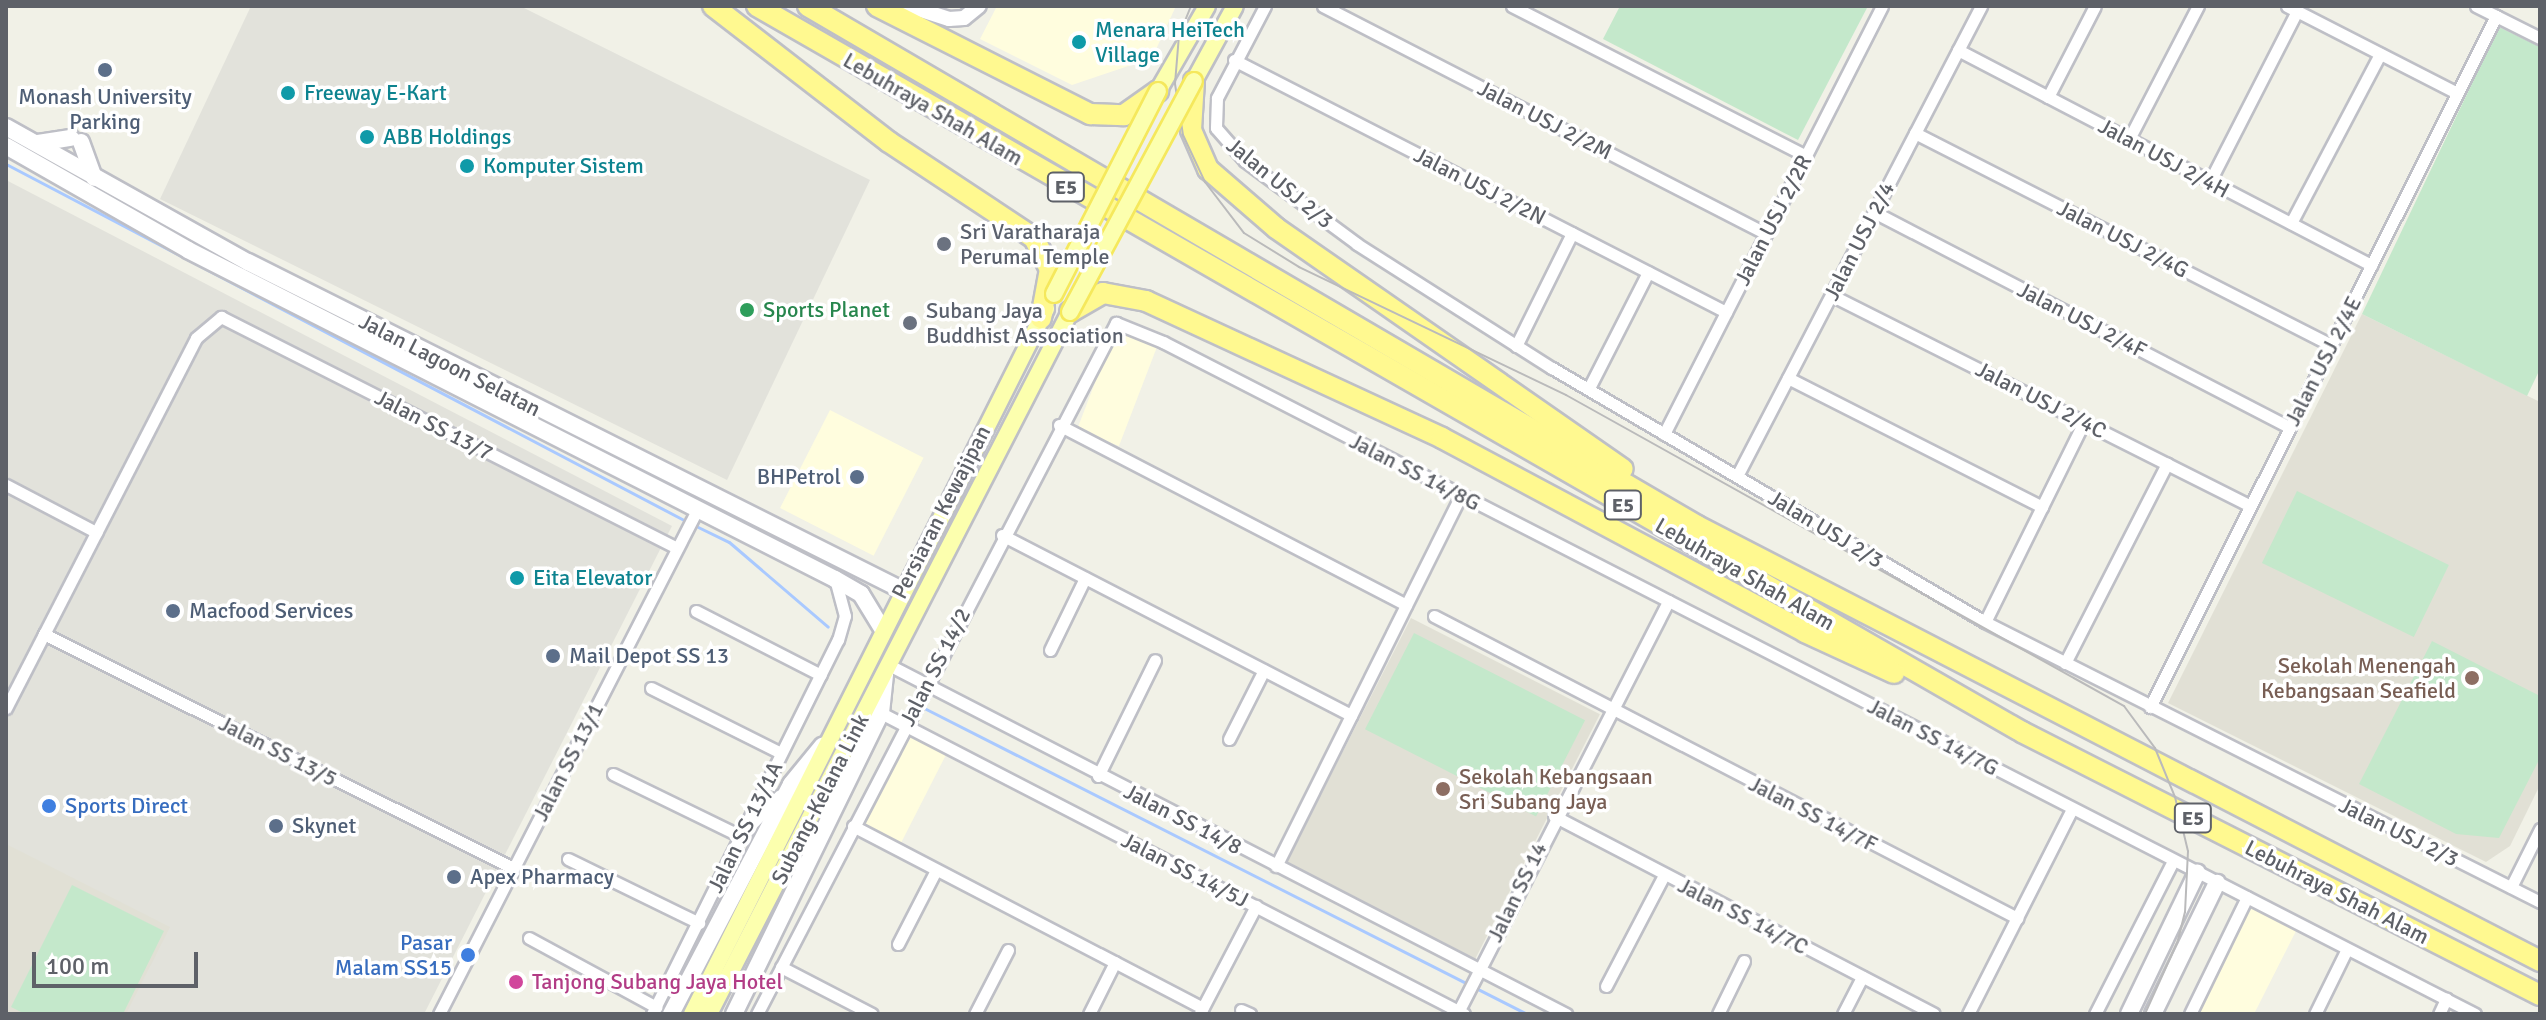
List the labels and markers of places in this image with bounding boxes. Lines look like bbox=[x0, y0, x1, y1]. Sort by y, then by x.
place label: Menara HeiTech Village bbox=[1095, 16, 1245, 68]
marker: Menara HeiTech Village bbox=[1070, 33, 1088, 51]
marker: Monash University Parking bbox=[96, 61, 114, 79]
place label: Freeway E-Kart bbox=[304, 80, 447, 106]
place label: Monash University Parking bbox=[18, 83, 192, 134]
marker: Freeway E-Kart bbox=[279, 84, 297, 102]
place label: ABB Holdings bbox=[383, 124, 511, 150]
marker: ABB Holdings bbox=[358, 128, 376, 146]
place label: Komputer Sistem bbox=[483, 153, 644, 179]
marker: Komputer Sistem bbox=[458, 157, 476, 175]
place label: Sri Varatharaja Perumal Temple bbox=[960, 218, 1109, 270]
marker: Sri Varatharaja Perumal Temple bbox=[935, 235, 953, 253]
place label: Sports Planet bbox=[763, 297, 890, 323]
place label: Subang Jaya Buddhist Association bbox=[926, 297, 1124, 348]
marker: Sports Planet bbox=[738, 301, 756, 319]
marker: Subang Jaya Buddhist Association bbox=[901, 314, 919, 332]
place label: BHPetrol bbox=[757, 464, 841, 490]
marker: BHPetrol bbox=[848, 468, 866, 486]
place label: Eita Elevator bbox=[533, 565, 652, 591]
marker: Eita Elevator bbox=[508, 569, 526, 587]
place label: Macfood Services bbox=[189, 598, 353, 624]
marker: Macfood Services bbox=[164, 602, 182, 620]
place label: Mail Depot SS 13 bbox=[569, 643, 729, 669]
marker: Mail Depot SS 13 bbox=[544, 647, 562, 665]
place label: Sekolah Menengah Kebangsaan Seafield bbox=[2261, 652, 2456, 704]
marker: Sekolah Menengah Kebangsaan Seafield bbox=[2463, 669, 2481, 687]
place label: Sekolah Kebangsaan Sri Subang Jaya bbox=[1459, 763, 1653, 814]
marker: Sekolah Kebangsaan Sri Subang Jaya bbox=[1434, 780, 1452, 798]
place label: Sports Direct bbox=[65, 793, 188, 819]
marker: Sports Direct bbox=[40, 797, 58, 815]
place label: Skynet bbox=[292, 813, 356, 839]
marker: Skynet bbox=[267, 817, 285, 835]
place label: Apex Pharmacy bbox=[470, 864, 614, 890]
marker: Apex Pharmacy bbox=[445, 868, 463, 886]
place label: Pasar Malam SS15 bbox=[335, 929, 452, 980]
marker: Pasar Malam SS15 bbox=[459, 946, 477, 964]
place label: Tanjong Subang Jaya Hotel bbox=[532, 969, 783, 995]
marker: Tanjong Subang Jaya Hotel bbox=[507, 973, 525, 991]

